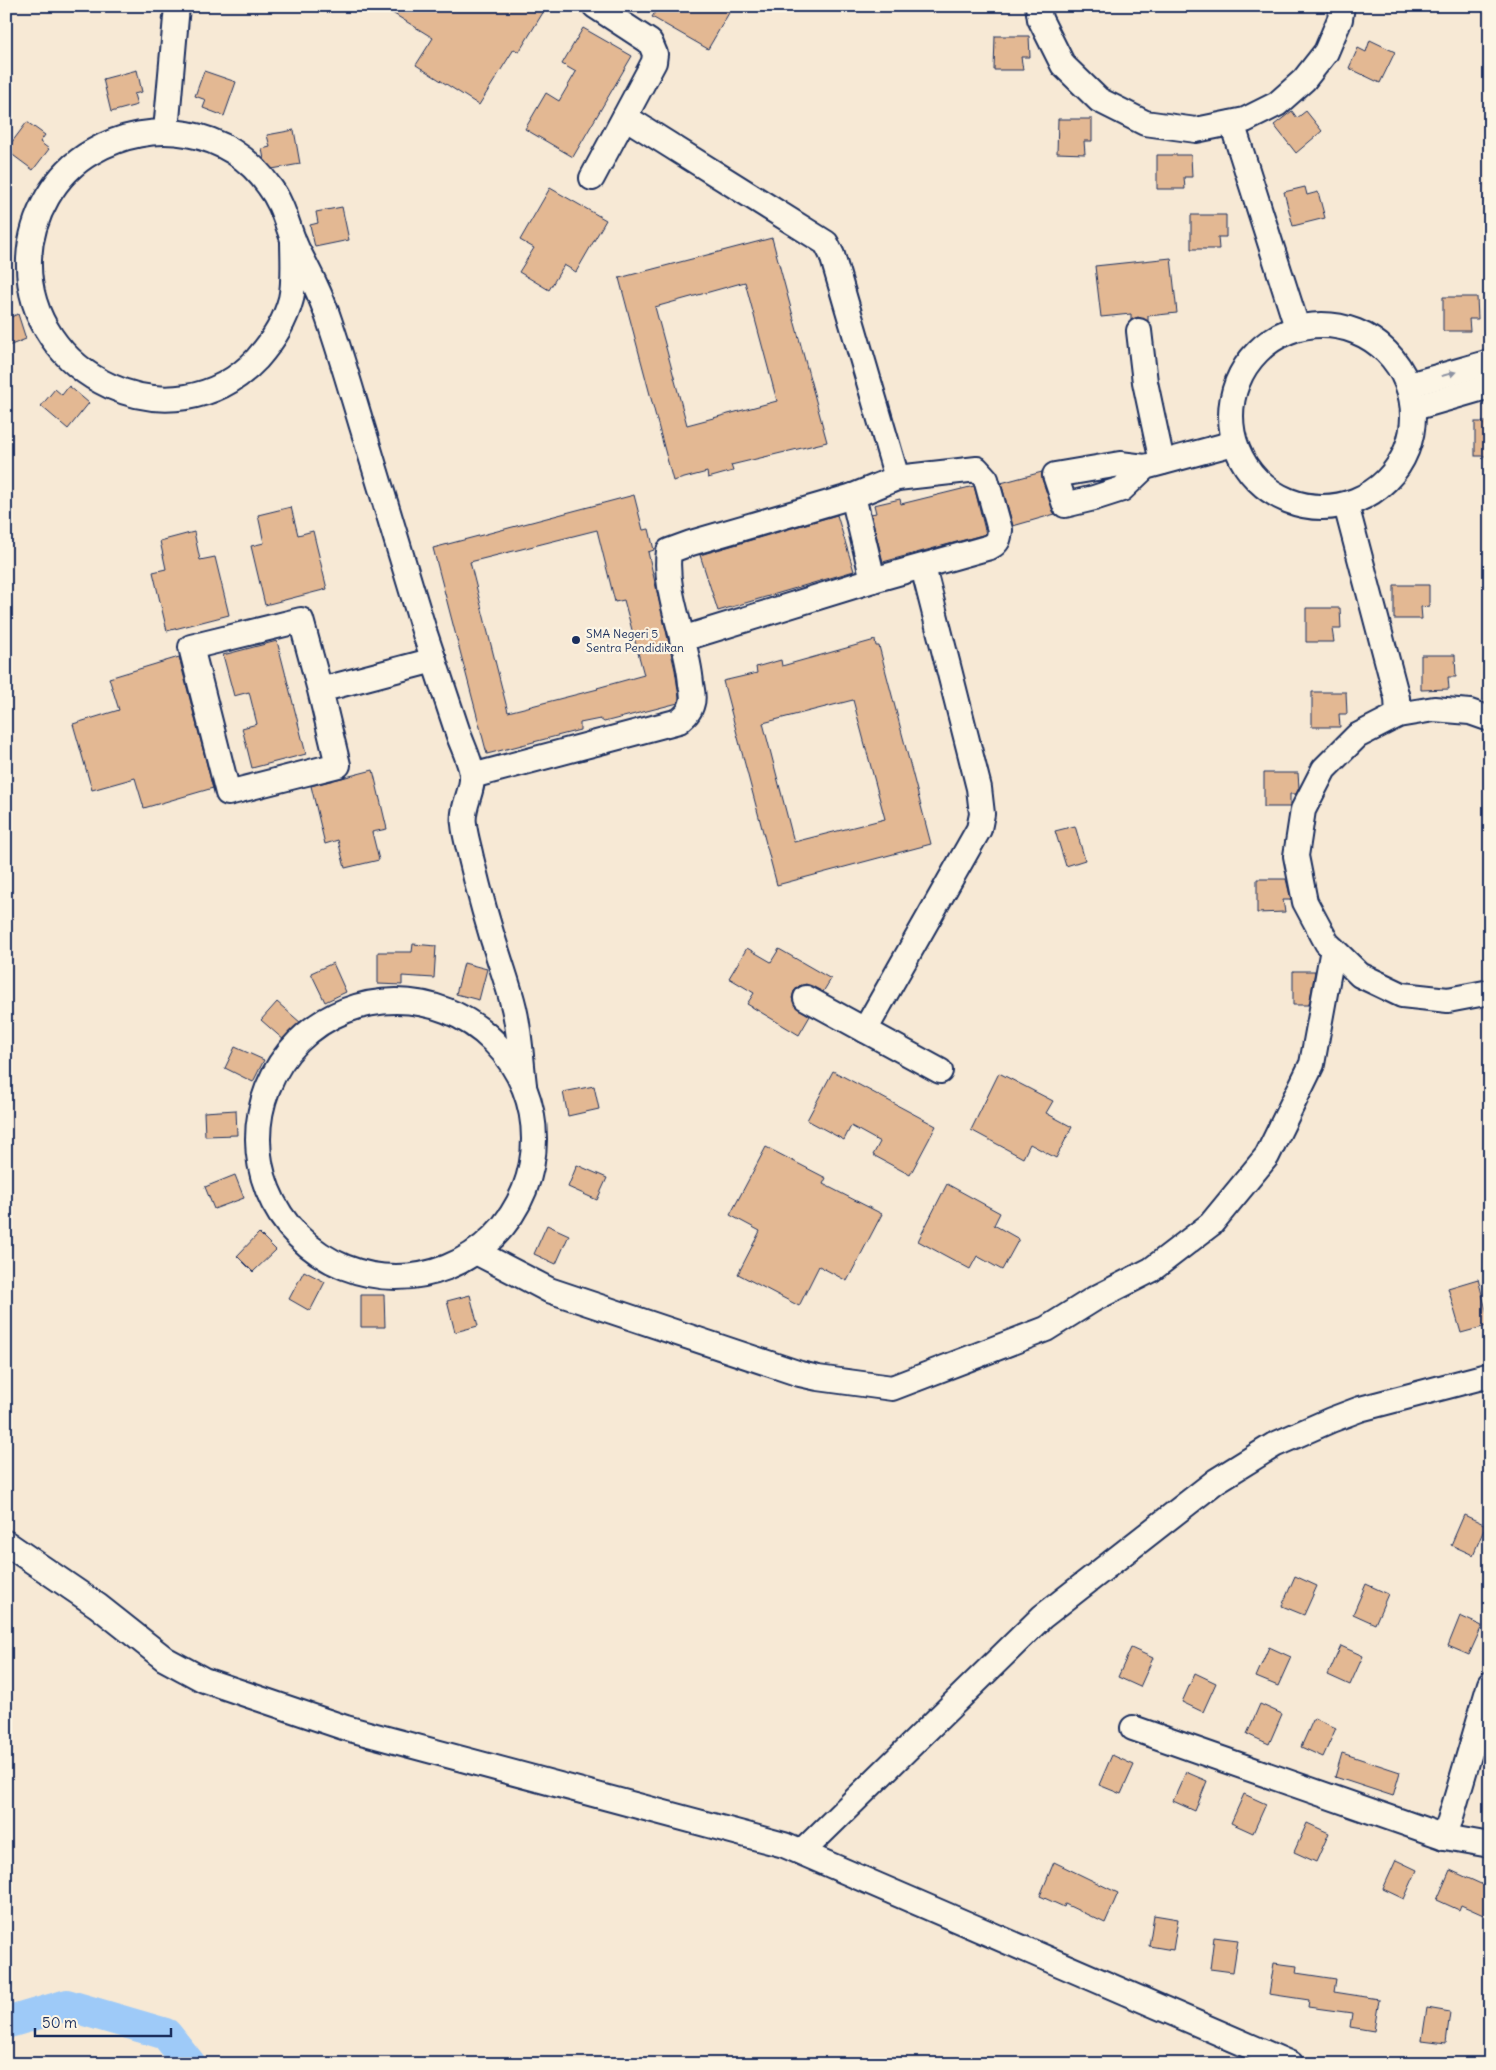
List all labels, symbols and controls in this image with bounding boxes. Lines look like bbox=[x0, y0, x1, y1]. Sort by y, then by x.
one-way arrow bbox=[1442, 369, 1457, 377]
place label: SMA Negeri 5 Sentra Pendidikan bbox=[586, 626, 684, 655]
marker: SMA Negeri 5 Sentra Pendidikan bbox=[570, 634, 582, 646]
scale bar bbox=[35, 2005, 171, 2037]
text: 50 m bbox=[42, 2013, 77, 2032]

